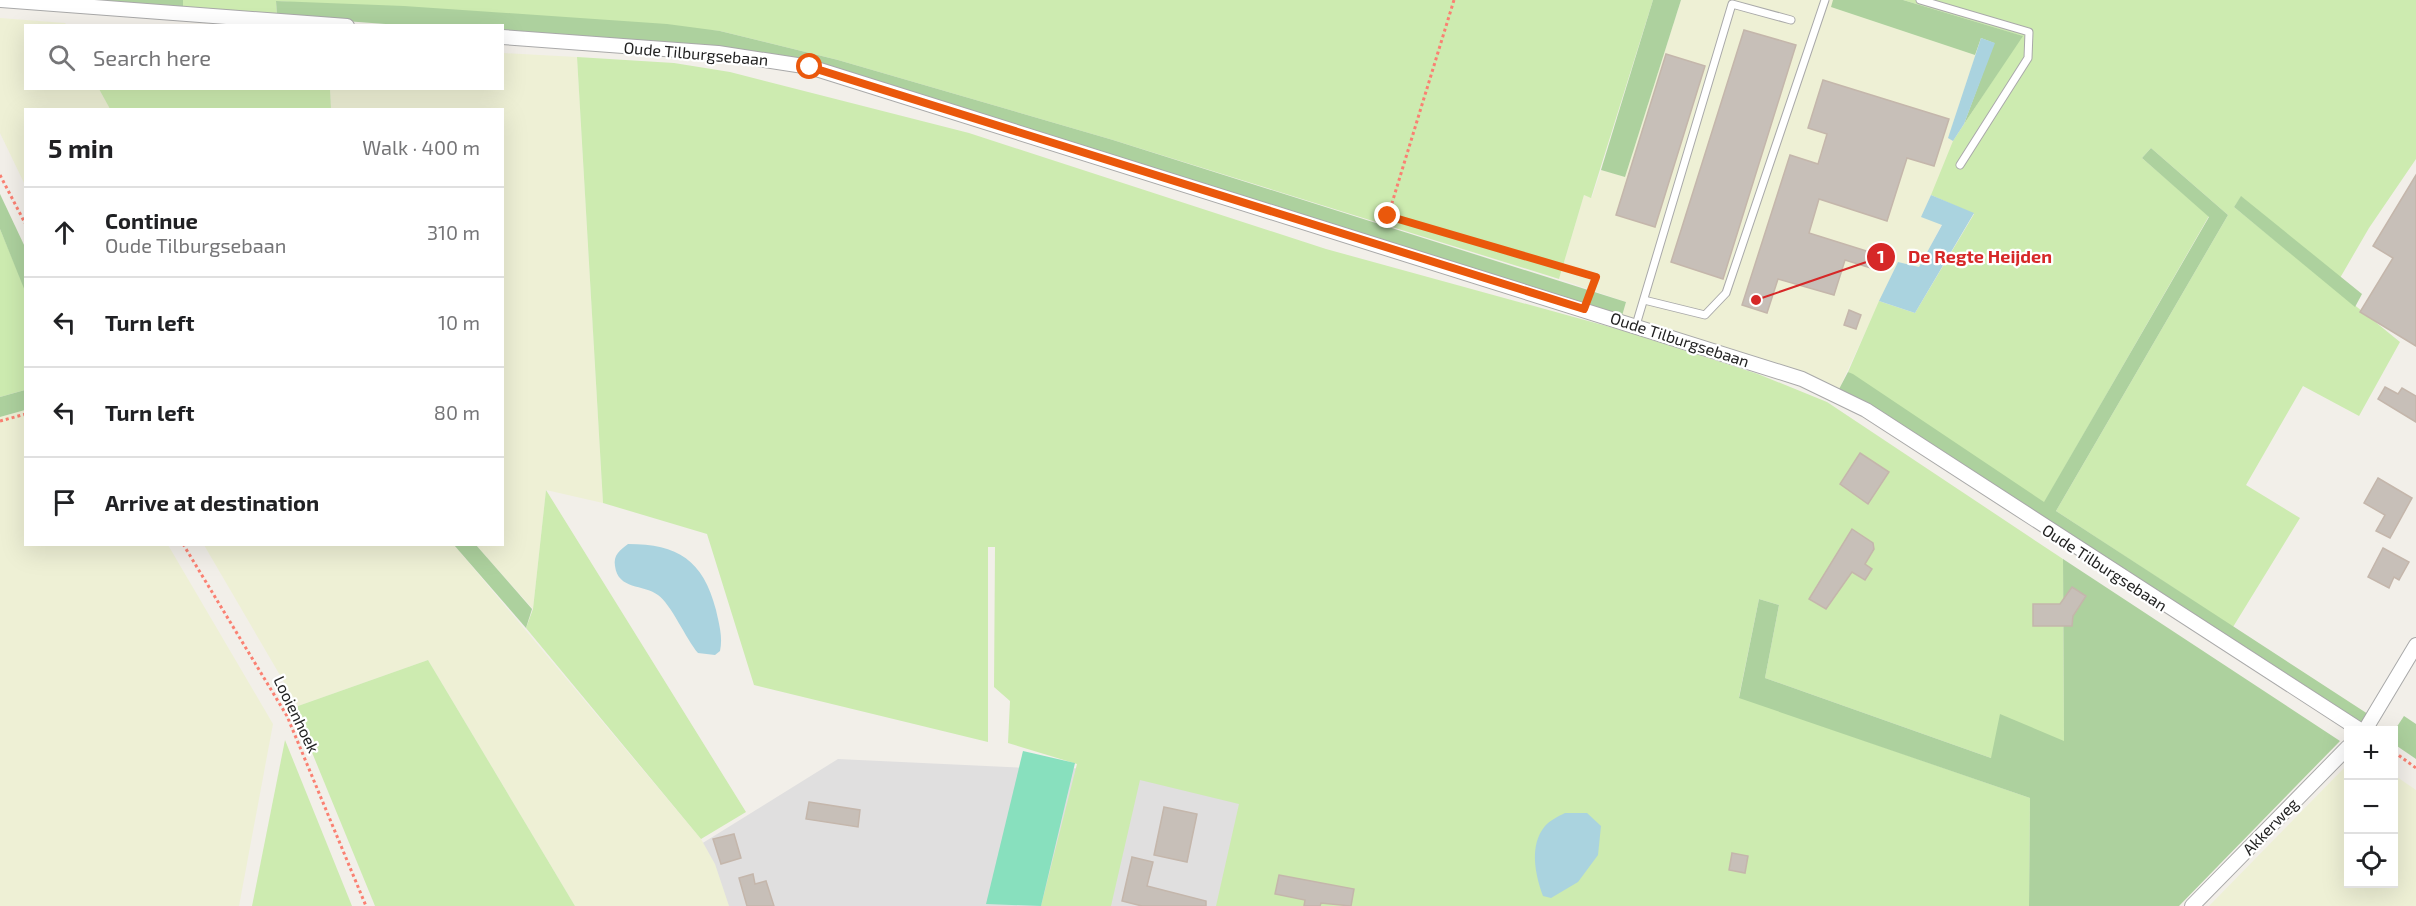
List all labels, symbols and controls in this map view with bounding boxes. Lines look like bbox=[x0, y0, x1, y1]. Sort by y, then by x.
search box bbox=[24, 24, 504, 90]
street label: Oude Tilburgsebaan bbox=[623, 37, 769, 69]
icon: search bbox=[45, 41, 78, 74]
text: Search here bbox=[93, 44, 211, 70]
route start bbox=[796, 53, 822, 79]
text: 5 min bbox=[48, 132, 114, 163]
text: Walk · 400 m bbox=[362, 135, 480, 159]
route end bbox=[1374, 202, 1400, 228]
text: Continue bbox=[105, 207, 198, 233]
icon: ahead bbox=[48, 216, 81, 249]
text: 310 m bbox=[427, 220, 480, 244]
text: Oude Tilburgsebaan bbox=[105, 233, 286, 257]
callout: De Regte Heijden bbox=[1866, 239, 2064, 275]
text: 1 bbox=[1877, 245, 1885, 267]
text: De Regte Heijden bbox=[1908, 245, 2052, 267]
icon: left bbox=[48, 306, 81, 339]
street label: Oude Tilburgsebaan bbox=[1608, 308, 1752, 370]
text: Turn left bbox=[105, 309, 194, 335]
text: 10 m bbox=[438, 310, 480, 334]
icon: left bbox=[48, 396, 81, 429]
text: Turn left bbox=[105, 399, 194, 425]
text: 80 m bbox=[434, 400, 480, 424]
icon: arrive bbox=[48, 486, 81, 519]
text: Arrive at destination bbox=[105, 489, 319, 515]
street label: Oude Tilburgsebaan bbox=[2039, 520, 2171, 614]
street label: Looienhoek bbox=[270, 672, 324, 756]
map controls bbox=[2344, 726, 2398, 888]
button: + bbox=[2344, 726, 2398, 780]
button: − bbox=[2344, 780, 2398, 834]
street label: Akkerweg bbox=[2238, 794, 2302, 858]
button: locate bbox=[2344, 834, 2398, 888]

